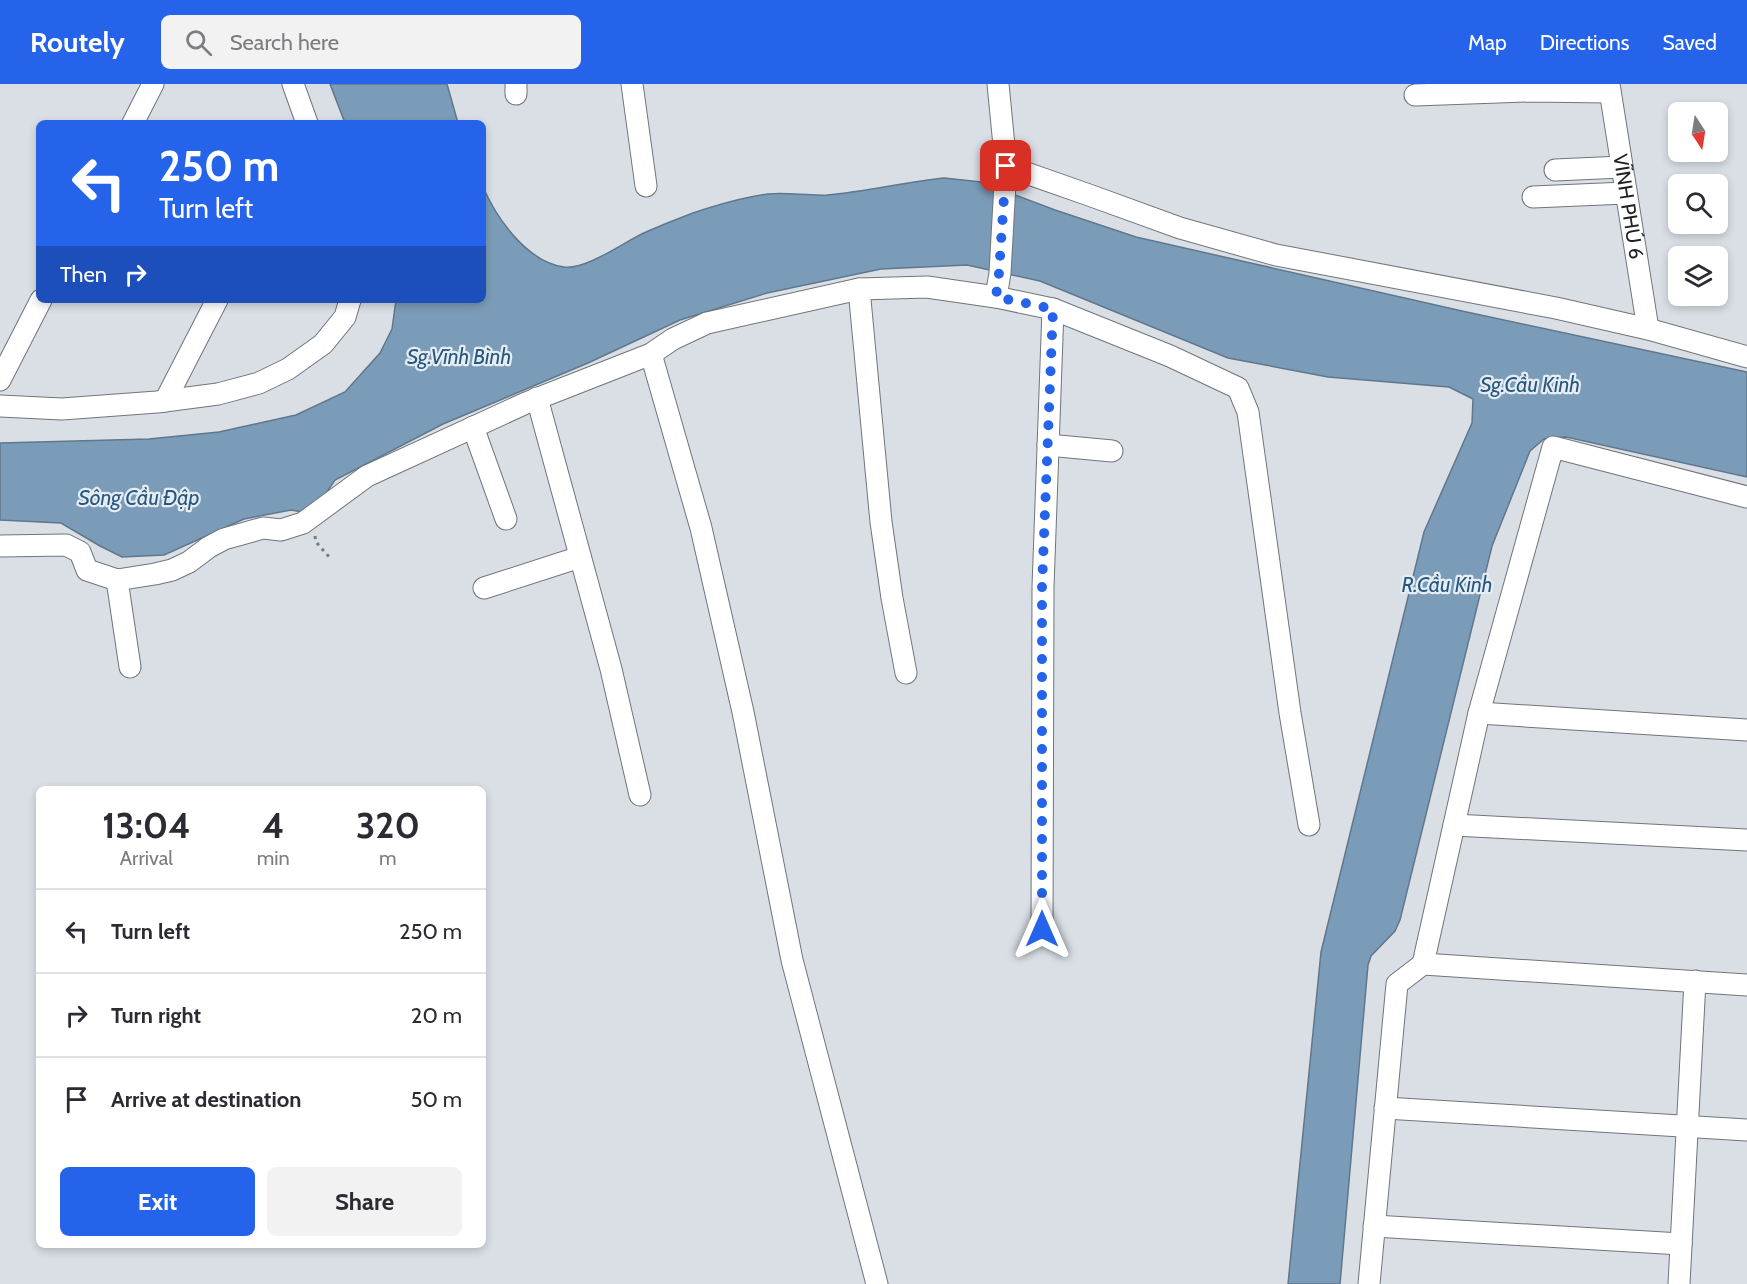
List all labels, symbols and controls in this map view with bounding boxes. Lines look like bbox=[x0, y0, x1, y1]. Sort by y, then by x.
search box bbox=[161, 15, 581, 69]
text: Routely bbox=[30, 25, 125, 59]
icon: search bbox=[182, 26, 215, 59]
text: Search here bbox=[230, 29, 339, 56]
text: Map bbox=[1468, 30, 1507, 55]
text: Directions bbox=[1540, 30, 1629, 55]
text: Saved bbox=[1662, 30, 1717, 55]
north arrow bbox=[1668, 102, 1728, 162]
map controls bbox=[1668, 102, 1728, 306]
text: 250 m bbox=[159, 140, 279, 192]
pin bbox=[980, 140, 1031, 191]
icon: left bbox=[60, 144, 138, 222]
icon: arrive bbox=[989, 149, 1022, 182]
street label: VĨNH PHÚ 6 bbox=[1608, 152, 1649, 261]
button: search bbox=[1668, 174, 1728, 234]
text: Turn left bbox=[159, 192, 253, 225]
button: layers bbox=[1668, 246, 1728, 306]
icon: right bbox=[119, 258, 152, 291]
text: Then bbox=[60, 261, 107, 288]
water label: Sg.Vĩnh Bình bbox=[407, 344, 511, 369]
water label: Sg.Cầu Kinh bbox=[1480, 372, 1580, 397]
water label: Sông Cầu Đập bbox=[78, 485, 200, 510]
water label: R.Cầu Kinh bbox=[1402, 572, 1492, 597]
text: 13:04 bbox=[102, 803, 191, 847]
text: 4 bbox=[262, 803, 284, 847]
text: 320 bbox=[356, 803, 420, 847]
text: Arrival bbox=[120, 846, 173, 870]
text: min bbox=[257, 846, 290, 870]
text: m bbox=[379, 846, 397, 870]
position arrow bbox=[1010, 897, 1074, 961]
icon: left bbox=[60, 915, 93, 948]
text: Turn left bbox=[111, 918, 190, 945]
text: 250 m bbox=[399, 918, 462, 945]
icon: right bbox=[60, 999, 93, 1032]
text: Turn right bbox=[111, 1002, 201, 1029]
text: 20 m bbox=[411, 1002, 462, 1029]
icon: arrive bbox=[60, 1083, 93, 1116]
text: Arrive at destination bbox=[111, 1086, 301, 1113]
text: 50 m bbox=[410, 1086, 462, 1113]
button: Exit bbox=[60, 1167, 255, 1236]
button: Share bbox=[267, 1167, 462, 1236]

